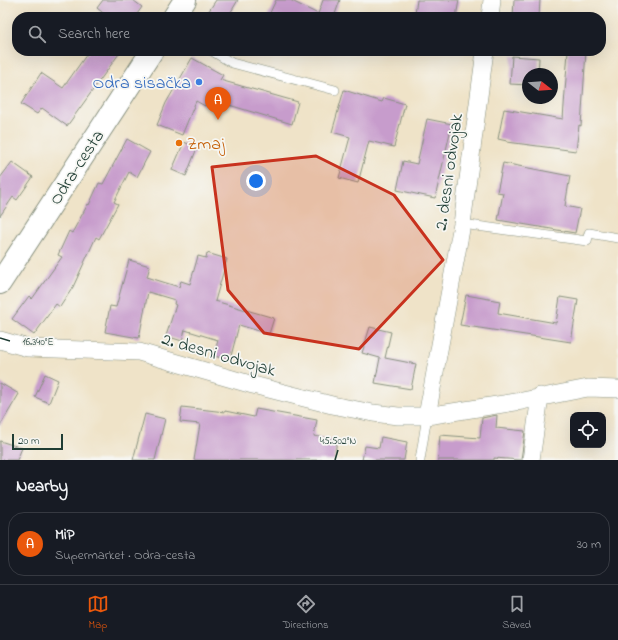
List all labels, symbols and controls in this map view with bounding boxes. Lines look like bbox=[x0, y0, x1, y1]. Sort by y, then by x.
search box bbox=[12, 12, 606, 56]
icon: search bbox=[26, 23, 48, 45]
text: Search here bbox=[58, 23, 130, 45]
north arrow bbox=[522, 68, 558, 104]
place label: Odra sisačka bbox=[92, 71, 191, 97]
marker: Odra sisačka bbox=[194, 77, 204, 87]
pin: A bbox=[205, 87, 231, 120]
street label: 2. desni odvojak bbox=[429, 112, 471, 232]
street label: Odra-cesta bbox=[44, 125, 112, 211]
place label: Zmaj bbox=[187, 132, 225, 158]
marker: Zmaj bbox=[174, 138, 184, 148]
your location bbox=[246, 171, 266, 191]
street label: 2. desni odvojak bbox=[158, 327, 279, 385]
text: 16.340°E bbox=[23, 335, 53, 350]
map controls bbox=[570, 412, 606, 448]
button: locate bbox=[570, 412, 606, 448]
scale bar bbox=[12, 432, 63, 451]
text: 20 m bbox=[18, 433, 40, 449]
text: 45.502°N bbox=[320, 434, 356, 449]
text: Nearby bbox=[16, 474, 68, 499]
text: MiP bbox=[55, 524, 75, 546]
text: A bbox=[26, 535, 34, 554]
text: 30 m bbox=[577, 535, 601, 554]
text: Supermarket · Odra-cesta bbox=[55, 546, 195, 565]
tab: Map bbox=[87, 593, 109, 633]
tab: Directions bbox=[283, 593, 328, 633]
tab: Saved bbox=[502, 593, 531, 633]

